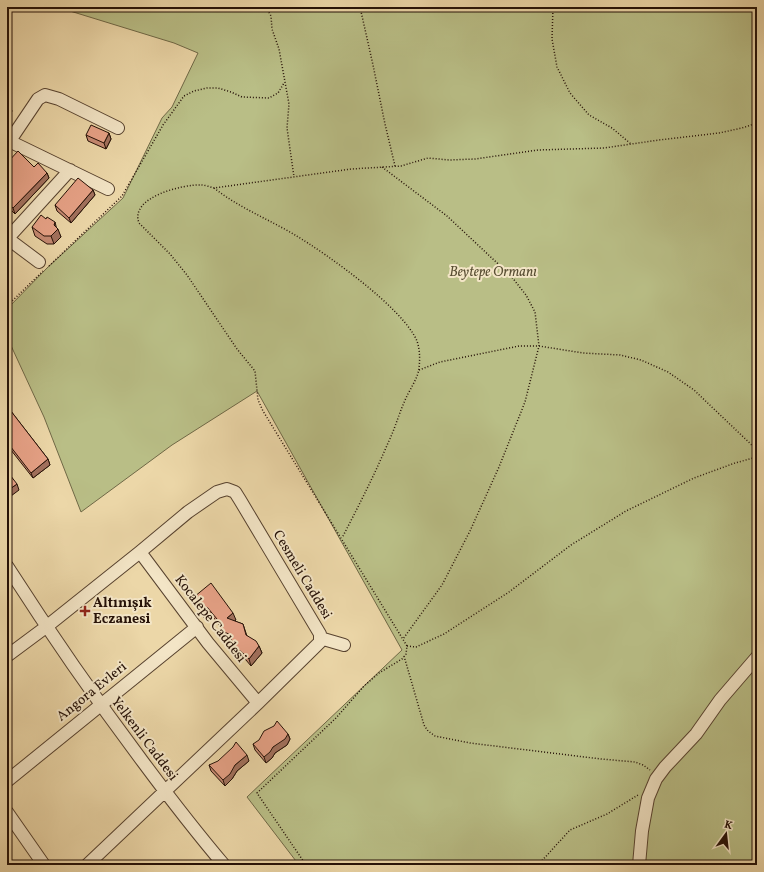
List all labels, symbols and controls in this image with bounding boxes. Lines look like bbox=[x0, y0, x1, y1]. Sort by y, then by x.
park label: Beytepe Ormanı bbox=[449, 263, 537, 282]
street label: Cesmeli Caddesi bbox=[268, 527, 336, 623]
street label: Kocalepe Caddesi bbox=[170, 571, 250, 667]
place label: Altınışık Eczanesi bbox=[93, 594, 152, 629]
marker: Altınışık Eczanesi bbox=[80, 606, 90, 616]
street label: Angora Evleri bbox=[53, 658, 131, 726]
street label: Yelkenli Caddesi bbox=[106, 693, 182, 785]
north arrow bbox=[706, 814, 746, 854]
text: K bbox=[722, 818, 734, 834]

